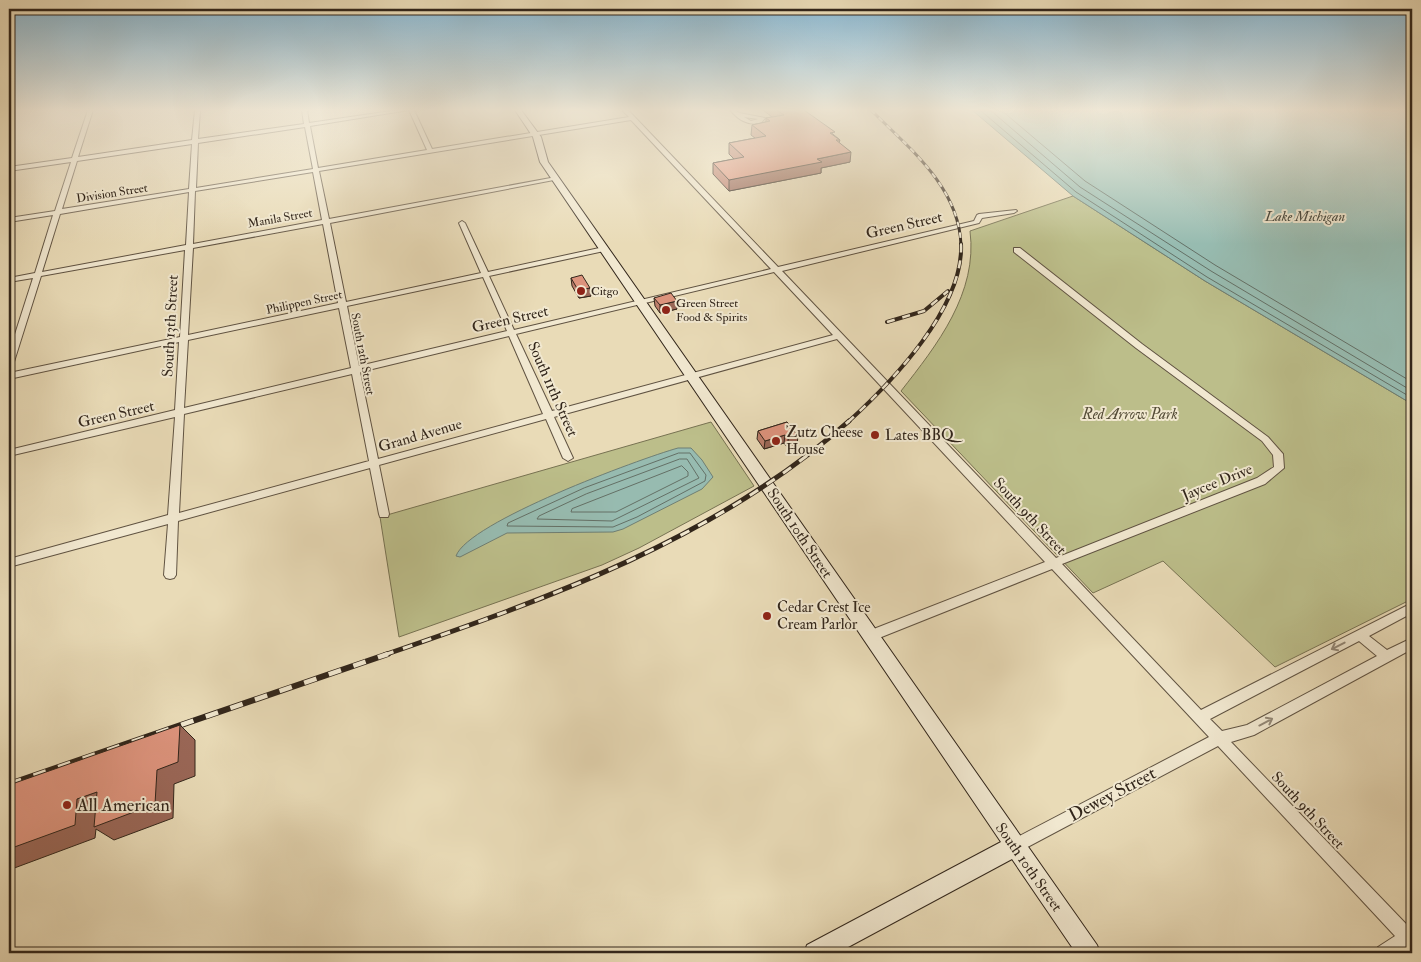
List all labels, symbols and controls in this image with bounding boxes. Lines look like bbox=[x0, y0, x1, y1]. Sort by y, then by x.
street label: Division Street bbox=[75, 180, 149, 207]
street label: Manila Street bbox=[247, 205, 314, 232]
street label: Green Street bbox=[864, 207, 944, 243]
water label: Lake Michigan bbox=[1264, 208, 1345, 225]
street label: South 13th Street bbox=[158, 274, 183, 378]
place label: Citgo bbox=[591, 284, 619, 299]
marker: Citgo bbox=[575, 285, 587, 297]
street label: Philippen Street bbox=[265, 287, 344, 318]
place label: Green Street Food & Spirits bbox=[676, 296, 747, 325]
street label: Green Street bbox=[470, 301, 550, 337]
marker: Green Street Food & Spirits bbox=[660, 304, 672, 316]
street label: South 12th Street bbox=[347, 312, 378, 397]
street label: South 11th Street bbox=[523, 339, 582, 440]
street label: Green Street bbox=[76, 396, 156, 432]
park label: Red Arrow Park bbox=[1081, 405, 1178, 424]
street label: Grand Avenue bbox=[376, 414, 464, 456]
place label: Zutz Cheese House bbox=[786, 423, 863, 459]
place label: Lates BBQ bbox=[885, 426, 963, 445]
marker: Lates BBQ bbox=[869, 429, 881, 441]
marker: Zutz Cheese House bbox=[770, 435, 782, 447]
street label: Jaycee Drive bbox=[1178, 460, 1256, 506]
street label: South 9th Street bbox=[989, 474, 1070, 559]
street label: South 10th Street bbox=[763, 485, 837, 582]
place label: Cedar Crest Ice Cream Parlor bbox=[777, 598, 871, 634]
marker: Cedar Crest Ice Cream Parlor bbox=[761, 610, 773, 622]
one-way arrow bbox=[1331, 642, 1346, 651]
one-way arrow bbox=[1258, 717, 1273, 726]
street label: Dewey Street bbox=[1065, 762, 1160, 827]
street label: South 9th Street bbox=[1267, 768, 1348, 853]
place label: All American bbox=[76, 794, 170, 817]
marker: All American bbox=[61, 799, 73, 811]
street label: South 10th Street bbox=[991, 819, 1066, 916]

